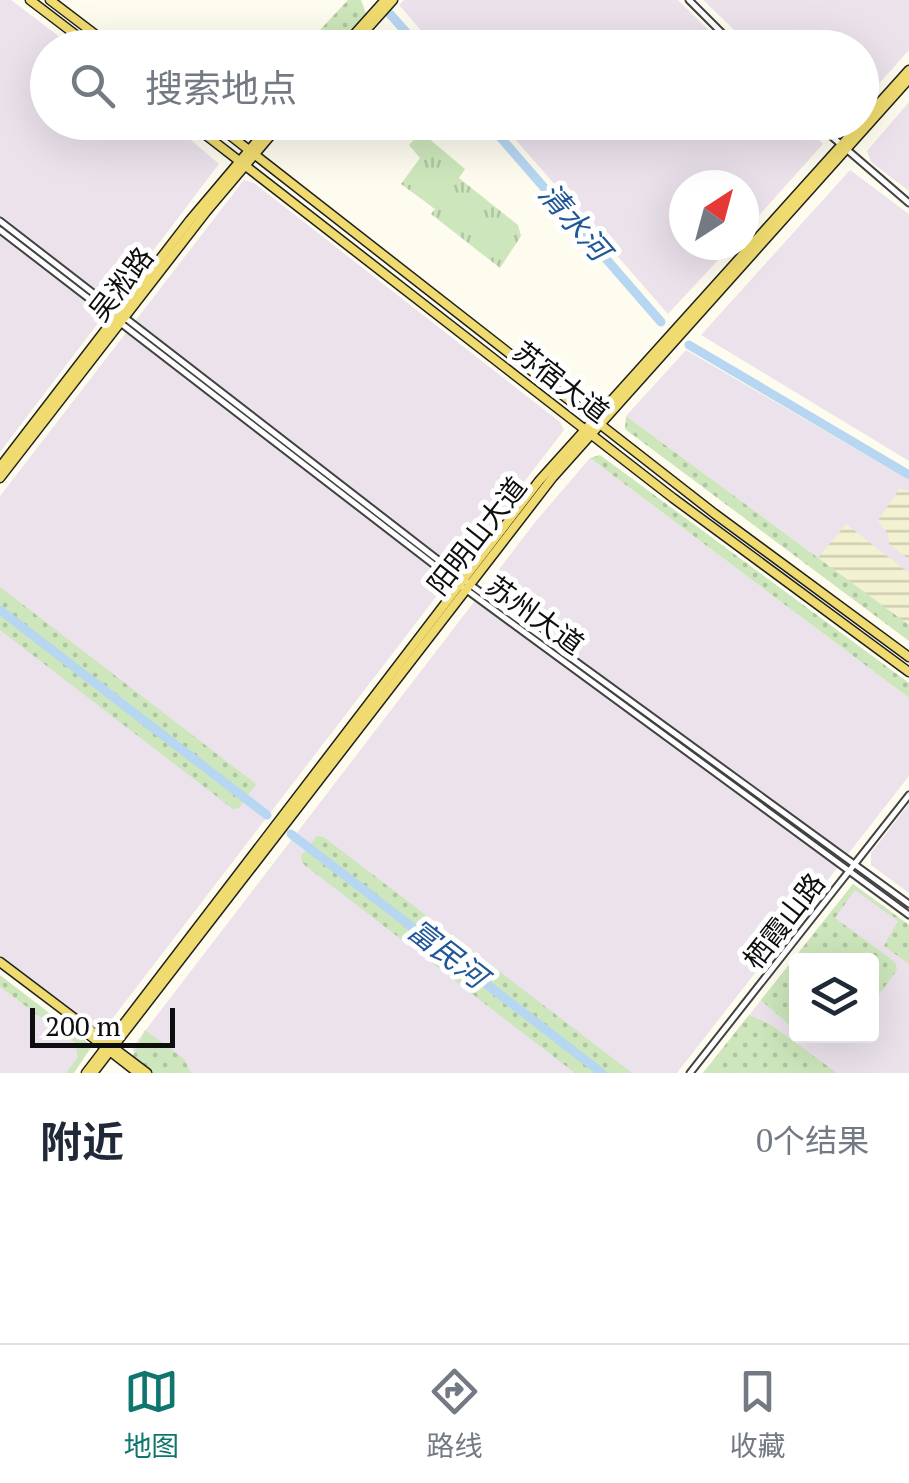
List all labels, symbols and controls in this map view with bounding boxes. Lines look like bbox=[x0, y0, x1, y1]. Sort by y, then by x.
search box bbox=[30, 30, 879, 140]
icon: search bbox=[65, 58, 120, 113]
text: 搜索地点 bbox=[145, 63, 297, 113]
north arrow bbox=[669, 170, 759, 260]
water label: 清水河 bbox=[530, 174, 623, 272]
street label: 吴淞路 bbox=[80, 239, 161, 328]
street label: 苏宿大道 bbox=[506, 333, 617, 431]
street label: 阳明山大道 bbox=[419, 469, 534, 602]
street label: 苏州大道 bbox=[479, 567, 591, 662]
street label: 栖霞山路 bbox=[735, 865, 833, 976]
water label: 富民河 bbox=[400, 910, 499, 1000]
map controls bbox=[789, 953, 879, 1043]
button: layers bbox=[789, 953, 879, 1043]
scale bar bbox=[30, 1003, 175, 1048]
text: 200 m bbox=[45, 1007, 121, 1044]
text: 附近 bbox=[40, 1113, 124, 1169]
text: 0个结果 bbox=[756, 1119, 869, 1161]
tab: 地图 bbox=[123, 1364, 180, 1464]
tab: 路线 bbox=[426, 1364, 483, 1464]
tab: 收藏 bbox=[729, 1364, 786, 1464]

